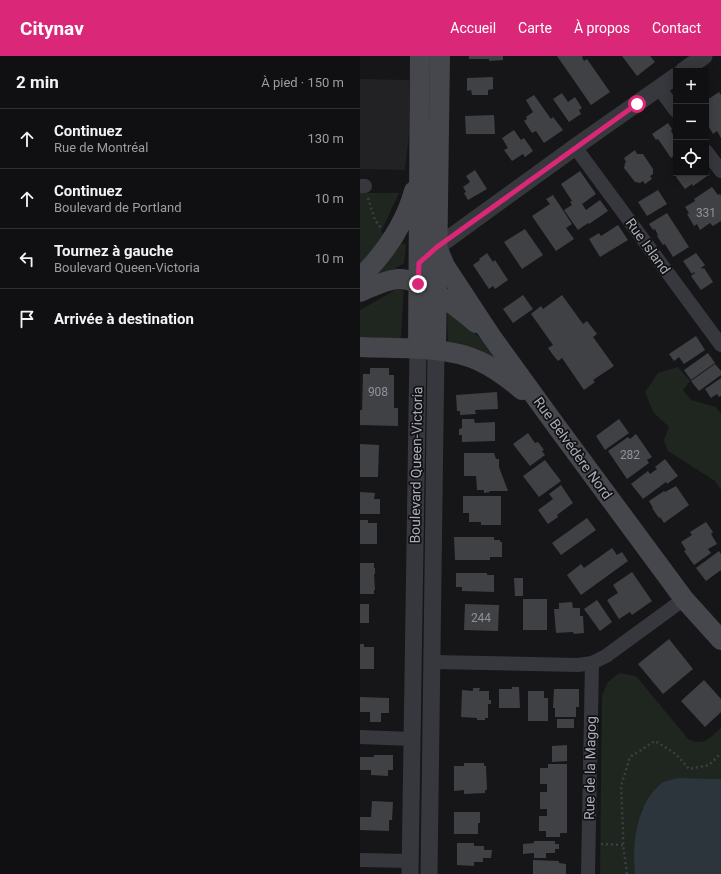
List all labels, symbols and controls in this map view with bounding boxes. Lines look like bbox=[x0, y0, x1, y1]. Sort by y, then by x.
text: Citynav bbox=[20, 17, 84, 40]
text: Accueil bbox=[450, 20, 496, 36]
text: Carte bbox=[518, 20, 552, 36]
text: À propos bbox=[574, 20, 630, 36]
text: Contact bbox=[652, 20, 701, 36]
map controls bbox=[673, 68, 709, 176]
button: + bbox=[673, 68, 709, 104]
text: 2 min bbox=[16, 72, 59, 92]
text: À pied · 150 m bbox=[261, 75, 344, 90]
route start bbox=[628, 95, 646, 113]
button: − bbox=[673, 104, 709, 140]
text: Continuez bbox=[54, 122, 122, 140]
icon: ahead bbox=[16, 128, 38, 150]
text: 130 m bbox=[307, 131, 344, 146]
text: Rue de Montréal bbox=[54, 140, 148, 155]
button: locate bbox=[673, 140, 709, 176]
text: Continuez bbox=[54, 182, 122, 200]
icon: ahead bbox=[16, 188, 38, 210]
text: 10 m bbox=[315, 191, 344, 206]
text: Boulevard de Portland bbox=[54, 200, 181, 215]
house number: 331 bbox=[696, 206, 716, 220]
street label: Rue Island bbox=[622, 215, 674, 277]
text: Tournez à gauche bbox=[54, 242, 173, 260]
icon: left bbox=[16, 248, 38, 270]
text: 10 m bbox=[315, 251, 344, 266]
text: Boulevard Queen-Victoria bbox=[54, 260, 200, 275]
route end bbox=[409, 275, 427, 293]
icon: arrive bbox=[16, 308, 38, 330]
text: Arrivée à destination bbox=[54, 310, 194, 328]
house number: 908 bbox=[368, 385, 388, 399]
street label: Boulevard Queen-Victoria bbox=[407, 386, 425, 544]
street label: Rue Belvédère Nord bbox=[531, 394, 615, 502]
house number: 282 bbox=[620, 448, 640, 462]
house number: 244 bbox=[471, 611, 491, 625]
street label: Rue de la Magog bbox=[581, 716, 599, 820]

